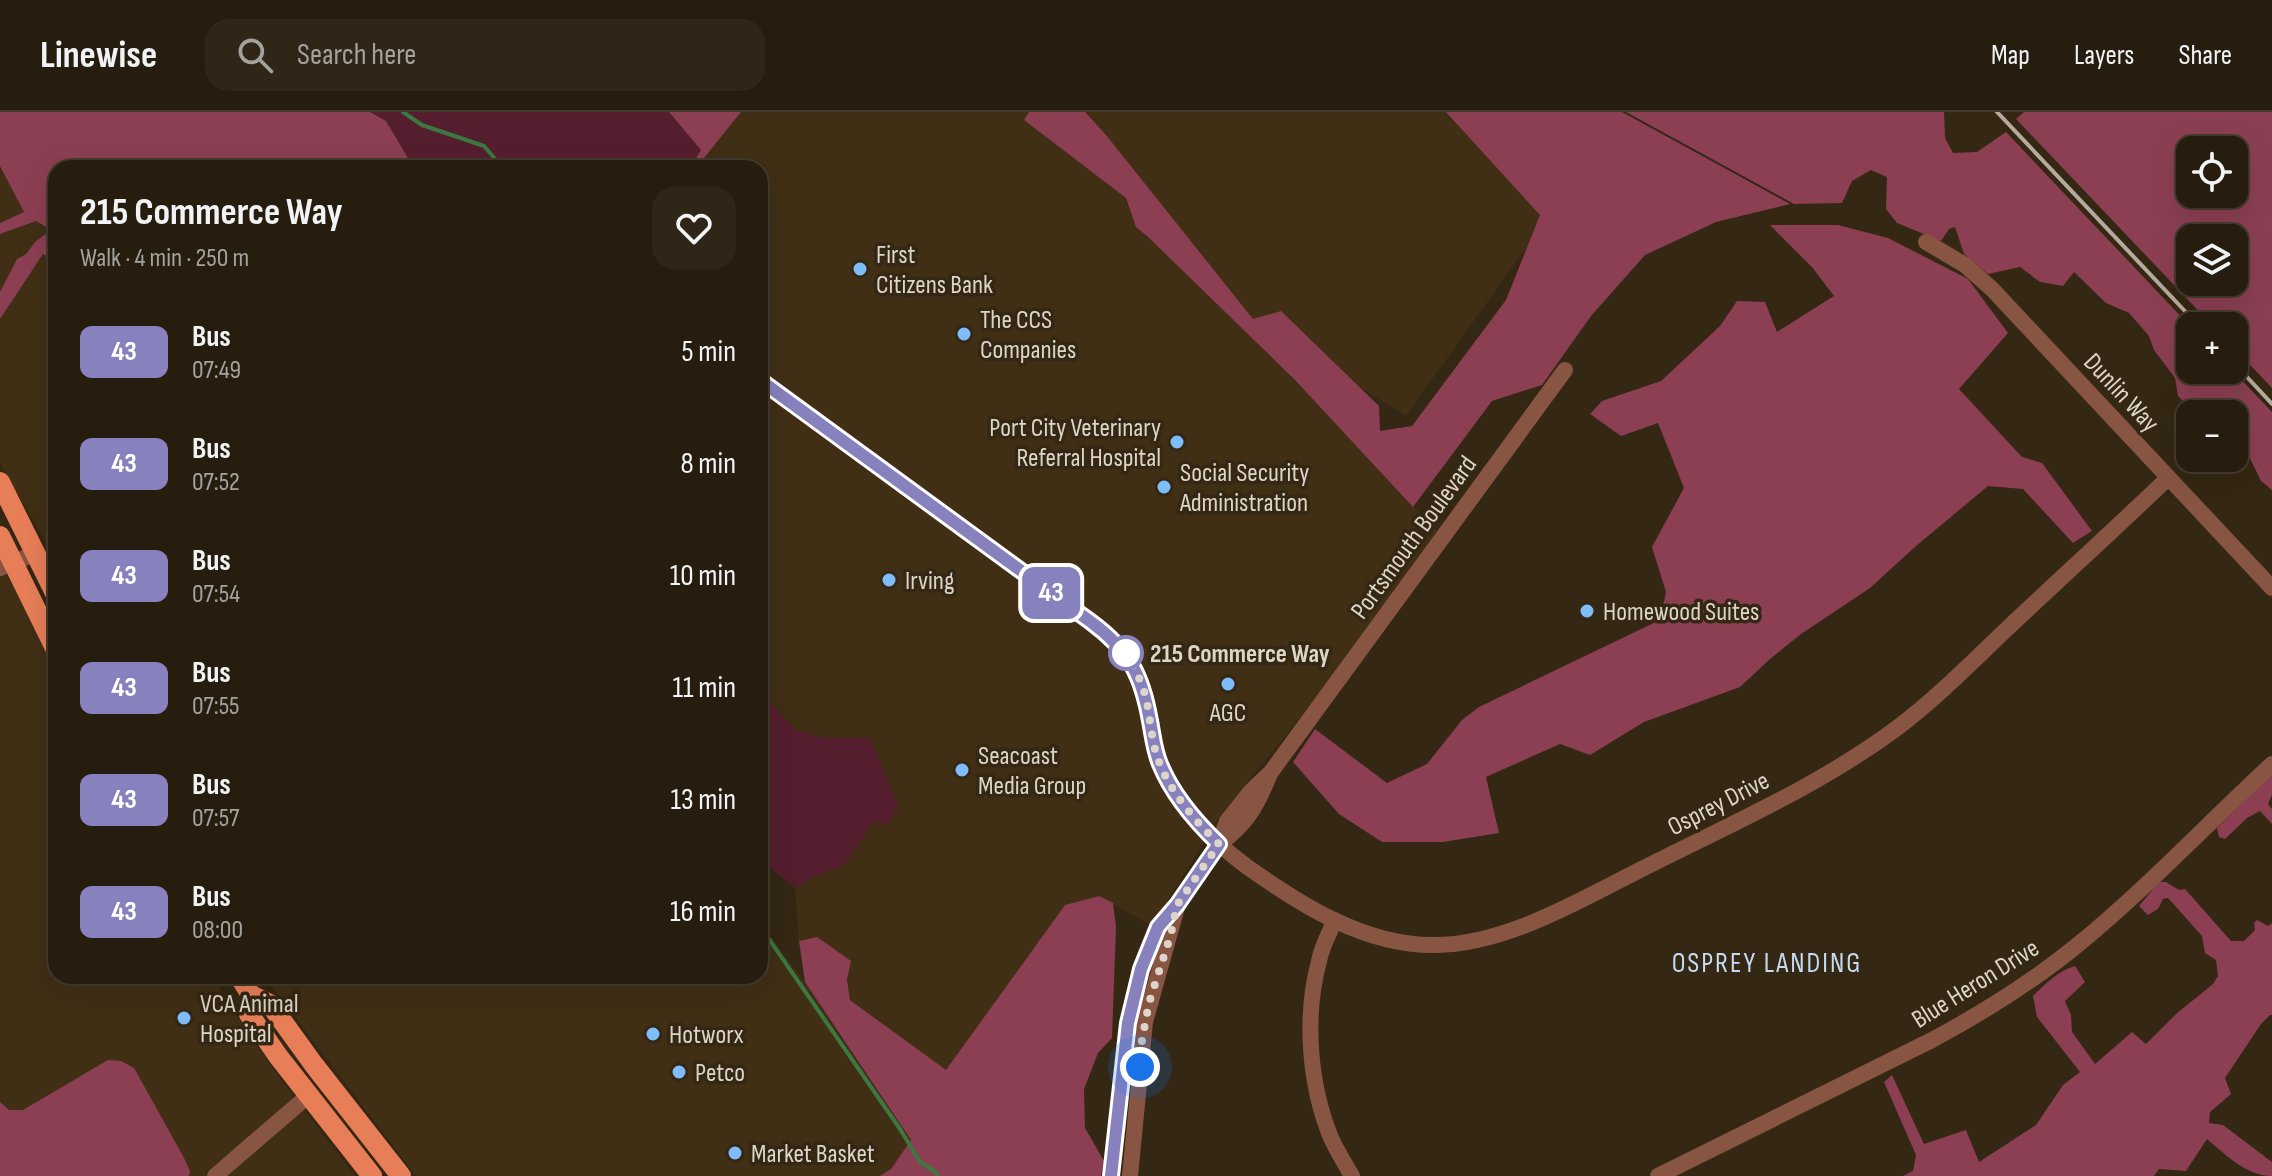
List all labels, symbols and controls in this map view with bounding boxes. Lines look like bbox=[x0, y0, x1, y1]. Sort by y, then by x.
search box bbox=[205, 19, 765, 91]
text: Linewise bbox=[40, 33, 157, 78]
icon: search bbox=[233, 33, 277, 77]
text: Search here bbox=[297, 37, 416, 73]
text: Map bbox=[1991, 39, 2030, 72]
text: Layers bbox=[2074, 39, 2134, 72]
text: Share bbox=[2178, 39, 2232, 72]
map controls bbox=[2176, 136, 2248, 472]
button: locate bbox=[2176, 136, 2248, 208]
button: heart bbox=[652, 186, 736, 270]
text: 215 Commerce Way bbox=[80, 190, 343, 235]
button: layers bbox=[2176, 224, 2248, 296]
place label: First Citizens Bank bbox=[876, 240, 993, 301]
text: Walk · 4 min · 250 m bbox=[80, 243, 249, 274]
marker: First Citizens Bank bbox=[851, 260, 869, 278]
place label: The CCS Companies bbox=[980, 305, 1076, 366]
button: + bbox=[2176, 312, 2248, 384]
text: Bus bbox=[192, 319, 231, 355]
marker: The CCS Companies bbox=[955, 325, 973, 343]
text: 5 min bbox=[682, 334, 736, 370]
text: 43 bbox=[111, 335, 137, 368]
street label: Dunlin Way bbox=[2077, 347, 2165, 439]
text: 07:49 bbox=[192, 355, 241, 386]
button: − bbox=[2176, 400, 2248, 472]
place label: Port City Veterinary Referral Hospital bbox=[989, 413, 1161, 474]
text: Bus bbox=[192, 431, 231, 467]
marker: Port City Veterinary Referral Hospital bbox=[1168, 433, 1186, 451]
text: 8 min bbox=[680, 446, 736, 482]
text: 43 bbox=[111, 447, 137, 480]
street label: Portsmouth Boulevard bbox=[1345, 450, 1484, 625]
place label: Social Security Administration bbox=[1179, 458, 1309, 519]
text: 07:52 bbox=[192, 467, 240, 498]
marker: Social Security Administration bbox=[1155, 478, 1173, 496]
text: Bus bbox=[192, 543, 231, 579]
text: 10 min bbox=[670, 558, 736, 594]
text: 43 bbox=[111, 559, 137, 592]
place label: Irving bbox=[905, 566, 954, 597]
line badge: 43 bbox=[1015, 567, 1087, 619]
marker: Irving bbox=[880, 571, 898, 589]
text: 43 bbox=[1038, 576, 1064, 609]
text: 07:54 bbox=[192, 579, 240, 610]
place label: Homewood Suites bbox=[1603, 597, 1759, 628]
marker: Homewood Suites bbox=[1578, 602, 1596, 620]
marker: 215 Commerce Way bbox=[1109, 636, 1143, 670]
place label: 215 Commerce Way bbox=[1150, 639, 1330, 670]
text: Bus bbox=[192, 655, 231, 691]
text: 11 min bbox=[673, 670, 736, 706]
text: 43 bbox=[111, 671, 137, 704]
marker: AGC bbox=[1219, 675, 1237, 693]
text: 07:55 bbox=[192, 691, 240, 722]
place label: AGC bbox=[1209, 698, 1246, 729]
place label: Seacoast Media Group bbox=[978, 741, 1086, 802]
marker: Seacoast Media Group bbox=[953, 761, 971, 779]
street label: Osprey Drive bbox=[1663, 766, 1775, 843]
text: Bus bbox=[192, 767, 231, 803]
text: 13 min bbox=[670, 782, 736, 818]
text: 43 bbox=[111, 783, 137, 816]
text: 07:57 bbox=[192, 803, 239, 834]
text: Bus bbox=[192, 879, 231, 915]
text: 16 min bbox=[670, 894, 736, 930]
text: 43 bbox=[111, 895, 137, 928]
text: 08:00 bbox=[192, 915, 243, 946]
street label: Blue Heron Drive bbox=[1907, 933, 2045, 1036]
district label: OSPREY LANDING bbox=[1672, 947, 1862, 980]
place label: VCA Animal Hospital bbox=[200, 989, 299, 1050]
marker: VCA Animal Hospital bbox=[175, 1009, 193, 1027]
place label: Hotworx bbox=[669, 1020, 744, 1051]
marker: Hotworx bbox=[644, 1025, 662, 1043]
your location bbox=[1120, 1047, 1160, 1087]
place label: Petco bbox=[695, 1058, 745, 1089]
marker: Petco bbox=[670, 1063, 688, 1081]
place label: Market Basket bbox=[751, 1139, 875, 1170]
marker: Market Basket bbox=[726, 1144, 744, 1162]

